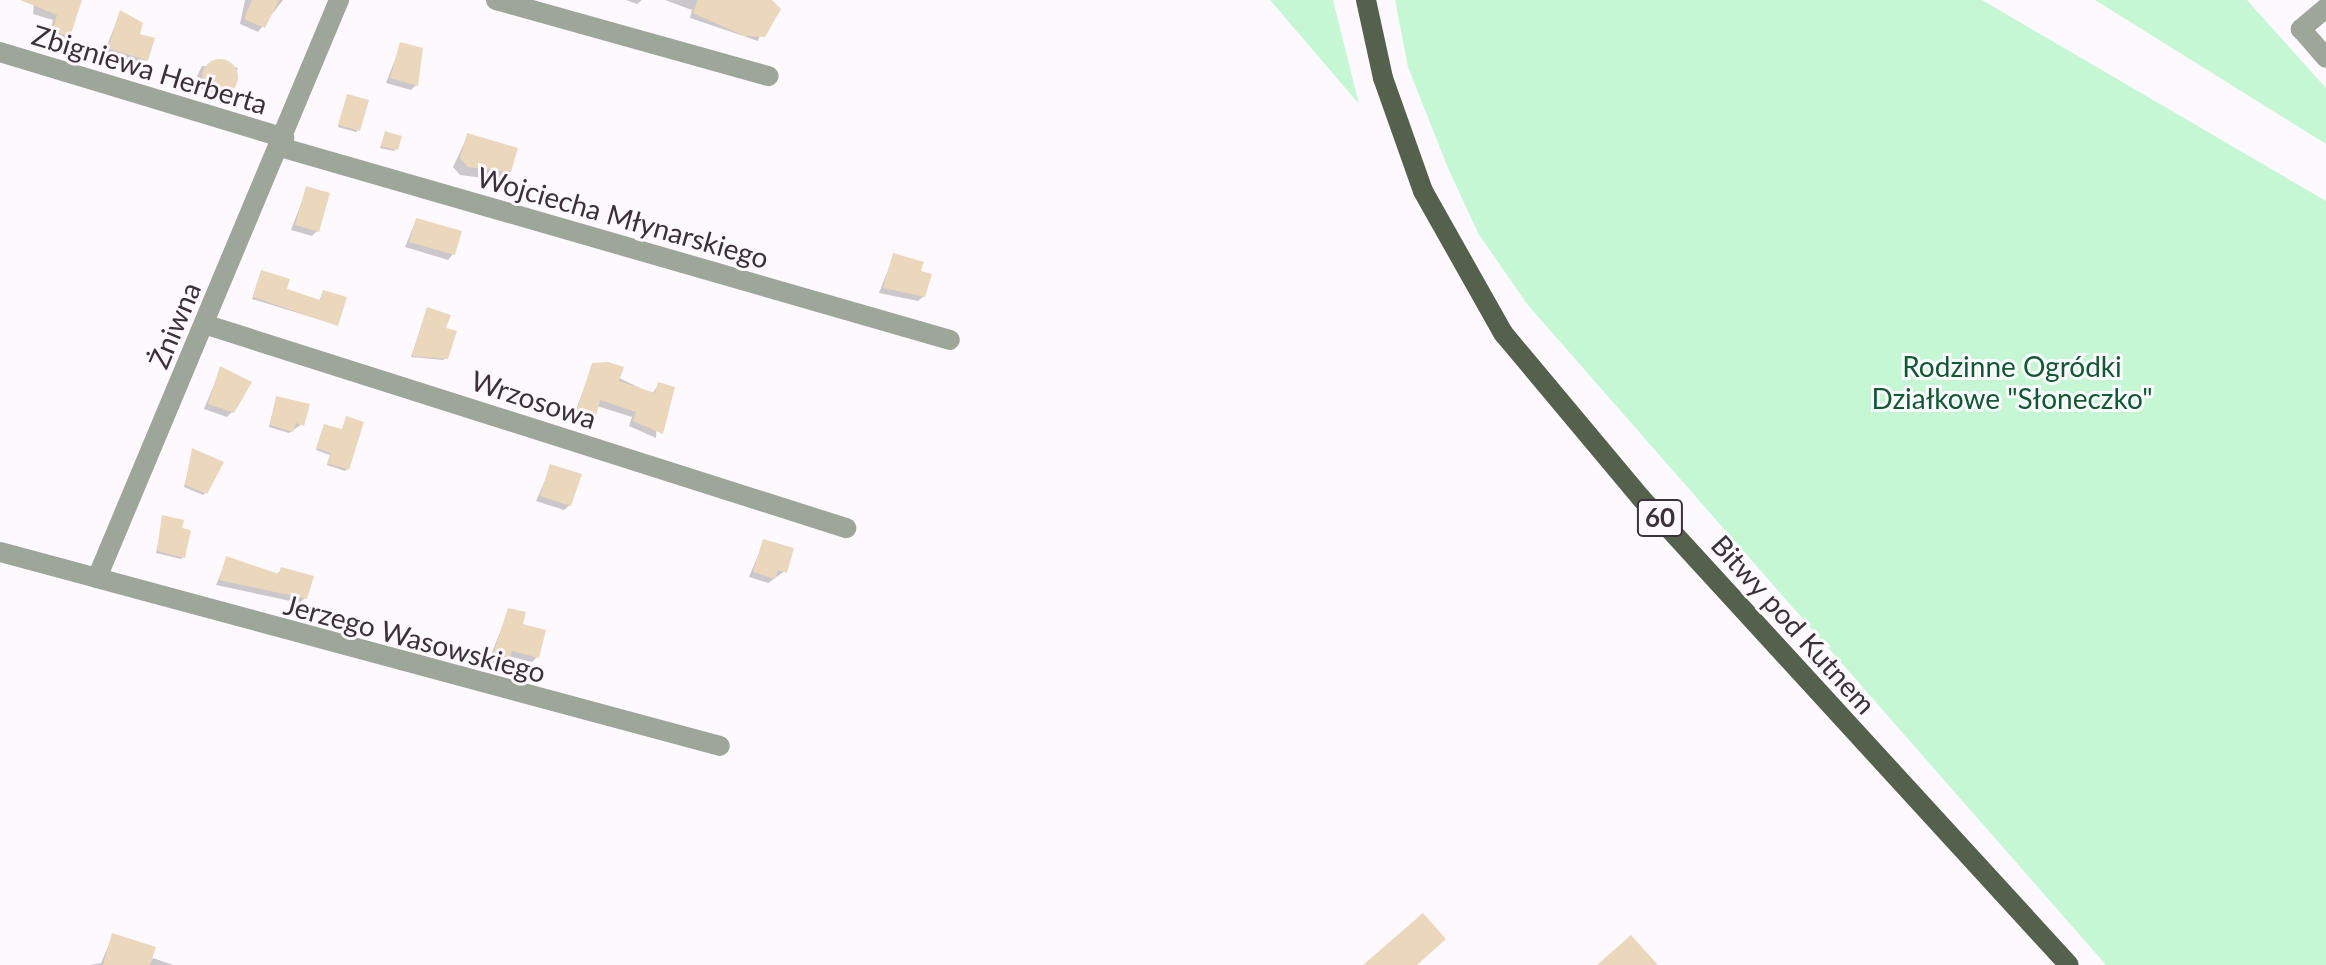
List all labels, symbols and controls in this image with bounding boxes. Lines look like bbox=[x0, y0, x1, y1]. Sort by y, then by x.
street label: Zbigniewa Herberta bbox=[28, 17, 272, 121]
street label: Wojciecha Młynarskiego bbox=[473, 159, 773, 275]
street label: Żniwna bbox=[141, 277, 207, 373]
park label: Rodzinne Ogródki Działkowe "Słoneczko" bbox=[1871, 349, 2153, 415]
street label: Wrzosowa bbox=[467, 363, 601, 435]
road number: 60 bbox=[1636, 496, 1684, 540]
street label: Bitwy pod Kutnem bbox=[1705, 527, 1883, 721]
street label: Jerzego Wasowskiego bbox=[280, 587, 550, 689]

